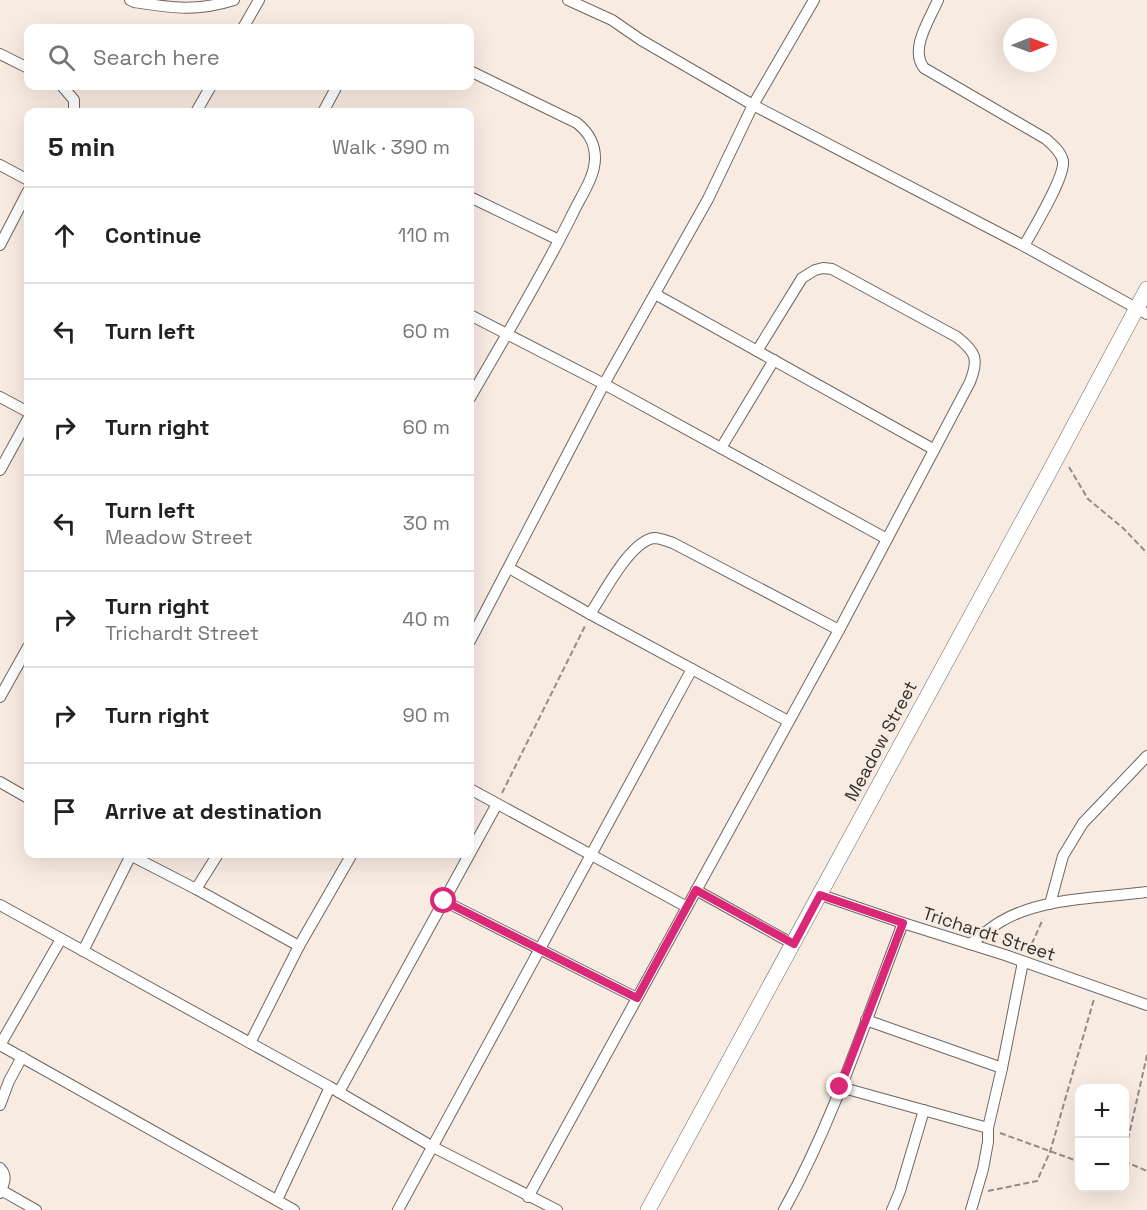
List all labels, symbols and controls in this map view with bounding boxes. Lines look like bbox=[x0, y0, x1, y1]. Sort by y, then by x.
north arrow bbox=[1003, 18, 1057, 72]
search box bbox=[24, 24, 474, 90]
icon: search bbox=[45, 41, 78, 74]
text: Search here bbox=[93, 43, 220, 71]
text: 5 min bbox=[48, 130, 115, 164]
text: Walk · 390 m bbox=[332, 134, 450, 160]
icon: ahead bbox=[48, 219, 81, 252]
text: Continue bbox=[105, 221, 201, 249]
text: 110 m bbox=[398, 222, 450, 248]
icon: left bbox=[48, 315, 81, 348]
text: Turn left bbox=[105, 317, 195, 345]
text: 60 m bbox=[403, 318, 450, 344]
icon: right bbox=[48, 411, 81, 444]
text: Turn right bbox=[105, 413, 210, 441]
text: 60 m bbox=[403, 414, 450, 440]
text: Turn left bbox=[105, 496, 195, 524]
icon: left bbox=[48, 507, 81, 540]
text: 30 m bbox=[403, 510, 450, 536]
text: Meadow Street bbox=[105, 524, 253, 550]
text: Turn right bbox=[105, 592, 210, 620]
icon: right bbox=[48, 603, 81, 636]
text: 40 m bbox=[402, 606, 450, 632]
text: Trichardt Street bbox=[105, 620, 259, 646]
street label: Meadow Street bbox=[839, 677, 922, 805]
icon: right bbox=[48, 699, 81, 732]
text: Turn right bbox=[105, 701, 210, 729]
text: 90 m bbox=[403, 702, 450, 728]
icon: arrive bbox=[48, 795, 81, 828]
text: Arrive at destination bbox=[105, 797, 322, 825]
route start bbox=[430, 887, 456, 913]
street label: Trichardt Street bbox=[920, 901, 1059, 966]
route end bbox=[826, 1073, 852, 1099]
map controls bbox=[1075, 1084, 1129, 1192]
button: + bbox=[1075, 1084, 1129, 1138]
button: − bbox=[1075, 1138, 1129, 1192]

